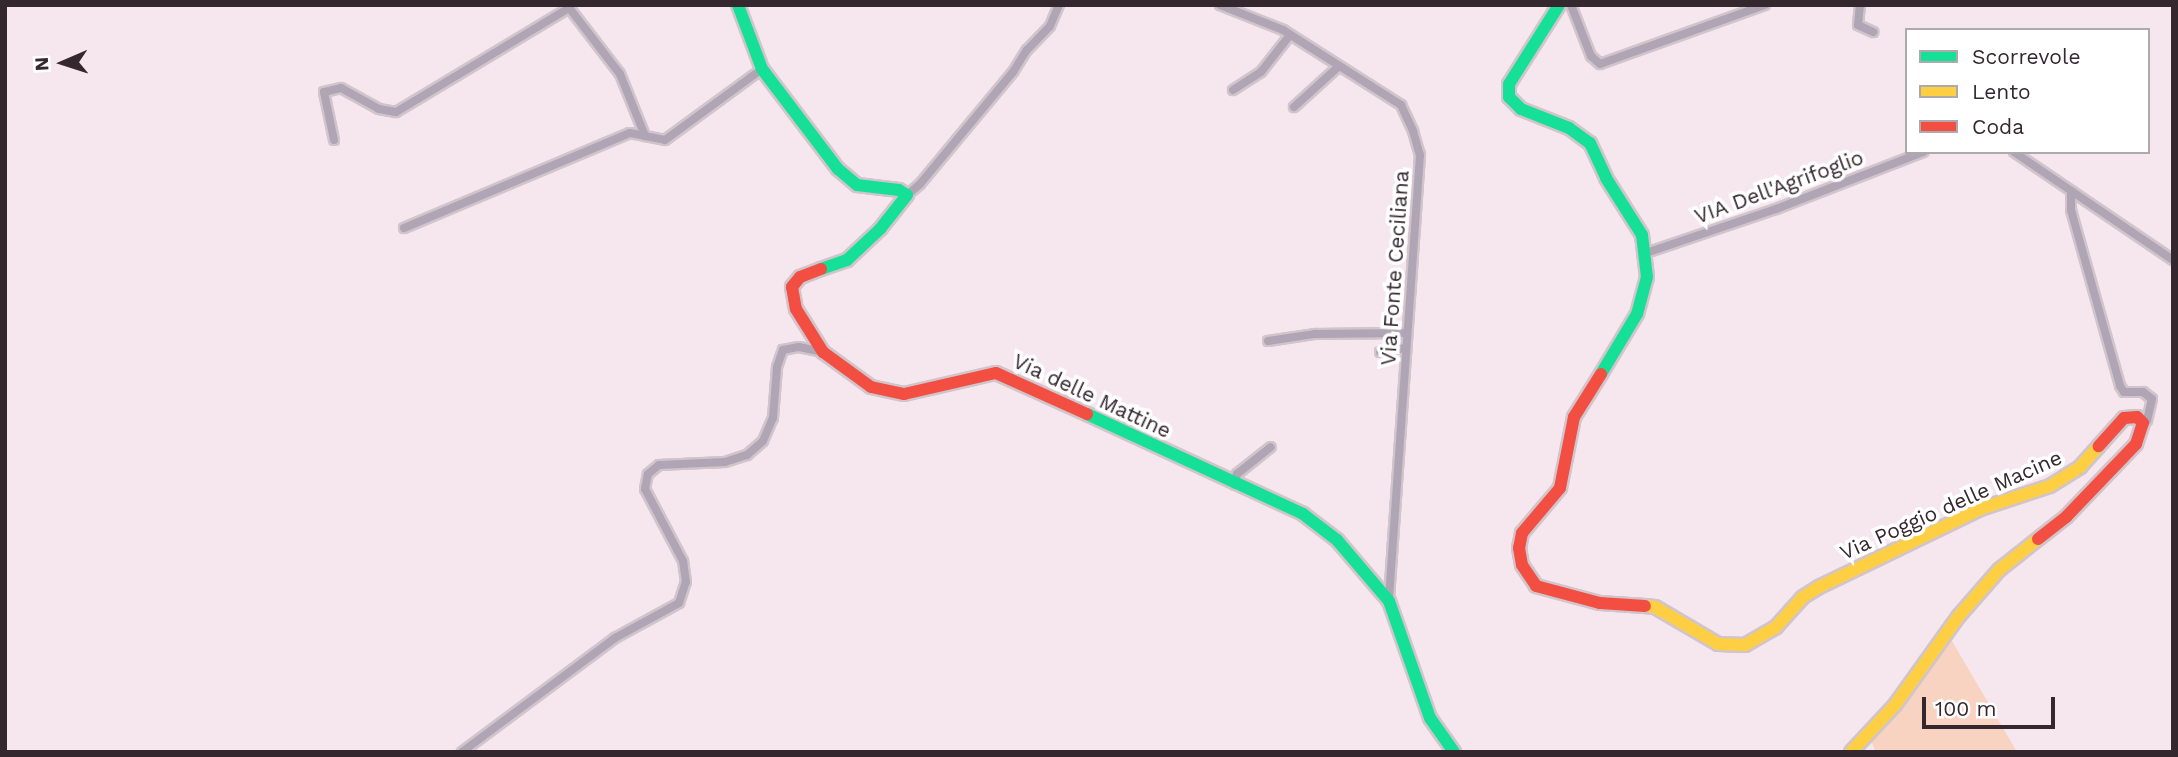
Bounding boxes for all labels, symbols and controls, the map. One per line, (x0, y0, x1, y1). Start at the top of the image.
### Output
north arrow (28, 28, 98, 98)
legend (1905, 28, 2150, 154)
text: Scorrevole (1972, 44, 2081, 69)
text: N (30, 56, 53, 72)
text: Lento (1972, 79, 2031, 104)
text: Coda (1972, 114, 2024, 139)
street label: VIA Dell'Agrifoglio (1691, 145, 1867, 229)
street label: Via Fonte Ceciliana (1376, 169, 1414, 367)
street label: Via delle Mattine (1009, 348, 1175, 444)
street label: Via Poggio delle Macine (1836, 445, 2066, 565)
scale bar (1926, 684, 2059, 728)
text: 100 m (1935, 696, 1997, 721)

